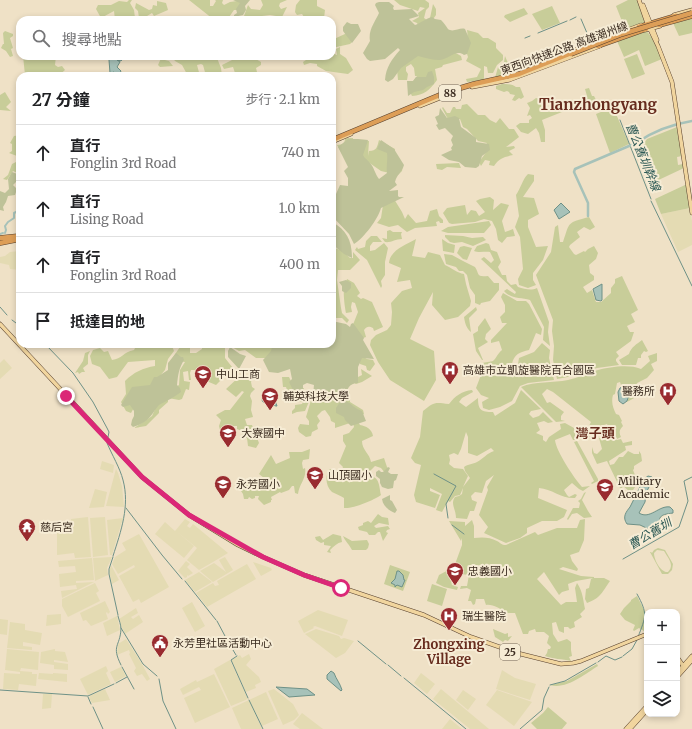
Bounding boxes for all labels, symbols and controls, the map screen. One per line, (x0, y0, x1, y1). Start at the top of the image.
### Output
search box (16, 16, 336, 60)
street label: 東西向快速公路 高雄潮州線 (498, 18, 630, 78)
icon: search (30, 27, 52, 49)
text: 搜尋地點 (62, 30, 122, 49)
road number: 88 (439, 85, 461, 101)
text: 27 分鐘 (32, 89, 90, 111)
text: 步行 · 2.1 km (245, 91, 320, 108)
district label: Tianzhongyang (539, 95, 658, 114)
water label: 曹公舊圳幹線 (623, 121, 665, 195)
text: 直行 (70, 136, 100, 155)
icon: ahead (32, 142, 54, 164)
text: 740 m (281, 144, 320, 161)
text: Fonglin 3rd Road (70, 155, 176, 172)
text: 直行 (70, 192, 100, 211)
icon: ahead (32, 198, 54, 220)
text: 1.0 km (279, 200, 320, 217)
text: Lising Road (70, 211, 144, 228)
text: 直行 (70, 248, 100, 267)
icon: ahead (32, 254, 54, 276)
text: 400 m (279, 256, 320, 273)
text: Fonglin 3rd Road (70, 267, 176, 284)
icon: arrive (32, 310, 54, 332)
text: 抵達目的地 (70, 312, 145, 331)
hospital icon: 高雄市立凱旋醫院百合園區 (440, 360, 460, 385)
place label: 高雄市立凱旋醫院百合園區 (463, 363, 595, 377)
school or university icon: 中山工商 (193, 364, 213, 389)
place label: 中山工商 (216, 367, 260, 381)
hospital icon: 醫務所 (658, 381, 678, 406)
place label: 醫務所 (622, 384, 655, 398)
school or university icon: 輔英科技大學 (260, 386, 280, 411)
route end (57, 387, 75, 405)
place label: 輔英科技大學 (283, 389, 349, 403)
school or university icon: 大寮國中 (218, 423, 238, 448)
district label: 灣子頭 (575, 425, 615, 442)
place label: 大寮國中 (241, 426, 285, 440)
school or university icon: 山頂國小 (305, 465, 325, 490)
place label: 山頂國小 (328, 468, 372, 482)
school or university icon: 永芳國小 (213, 474, 233, 499)
place label: Military Academic (617, 474, 670, 501)
place label: 永芳國小 (236, 477, 280, 491)
school or university icon: Military Academic (595, 477, 615, 502)
water label: 曹公舊圳 (625, 514, 676, 552)
temple icon: 慈后宮 (17, 517, 37, 542)
place label: 慈后宮 (40, 520, 73, 534)
school or university icon: 忠義國小 (445, 561, 465, 586)
place label: 忠義國小 (468, 564, 512, 578)
route start (332, 579, 350, 597)
hospital icon: 瑞生醫院 (439, 606, 459, 631)
place label: 瑞生醫院 (462, 609, 506, 623)
map controls (644, 609, 680, 717)
button: + (644, 609, 680, 645)
public building icon: 永芳里社區活動中心 (150, 633, 170, 658)
place label: 永芳里社區活動中心 (173, 636, 272, 650)
district label: Zhongxing Village (413, 636, 485, 668)
road number: 25 (500, 644, 520, 660)
button: − (644, 645, 680, 681)
button: layers (644, 681, 680, 717)

